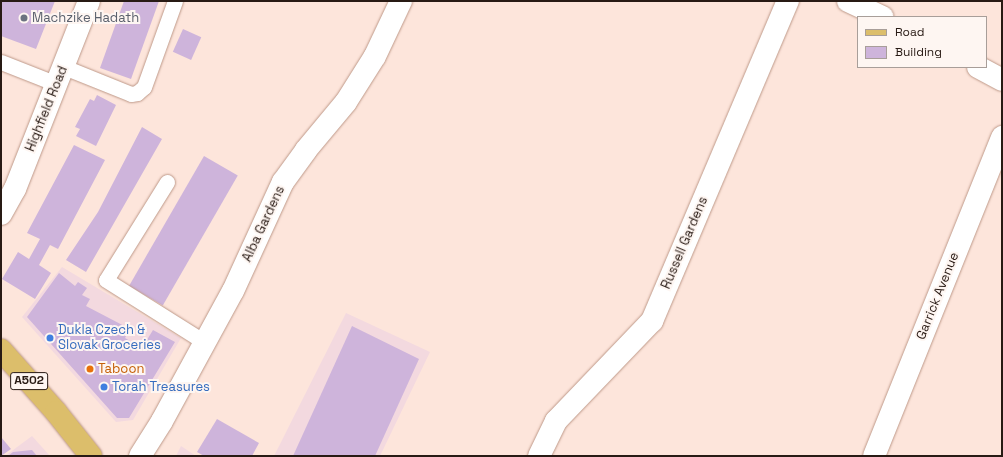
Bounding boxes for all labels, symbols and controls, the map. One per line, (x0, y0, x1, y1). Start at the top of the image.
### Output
place label: Machzike Hadath (32, 10, 139, 26)
marker: Machzike Hadath (19, 13, 29, 23)
legend (857, 16, 987, 68)
text: Road (895, 24, 924, 40)
text: Building (895, 44, 942, 60)
street label: Highfield Road (23, 64, 71, 154)
street label: Alba Gardens (240, 183, 288, 265)
street label: Russell Gardens (659, 194, 711, 292)
street label: Garrick Avenue (913, 250, 963, 342)
place label: Dukla Czech & Slovak Groceries (58, 323, 161, 354)
marker: Dukla Czech & Slovak Groceries (45, 333, 55, 343)
place label: Taboon (98, 361, 144, 377)
marker: Taboon (85, 364, 95, 374)
road number: A502 (10, 371, 48, 391)
place label: Torah Treasures (112, 379, 210, 395)
marker: Torah Treasures (99, 382, 109, 392)

